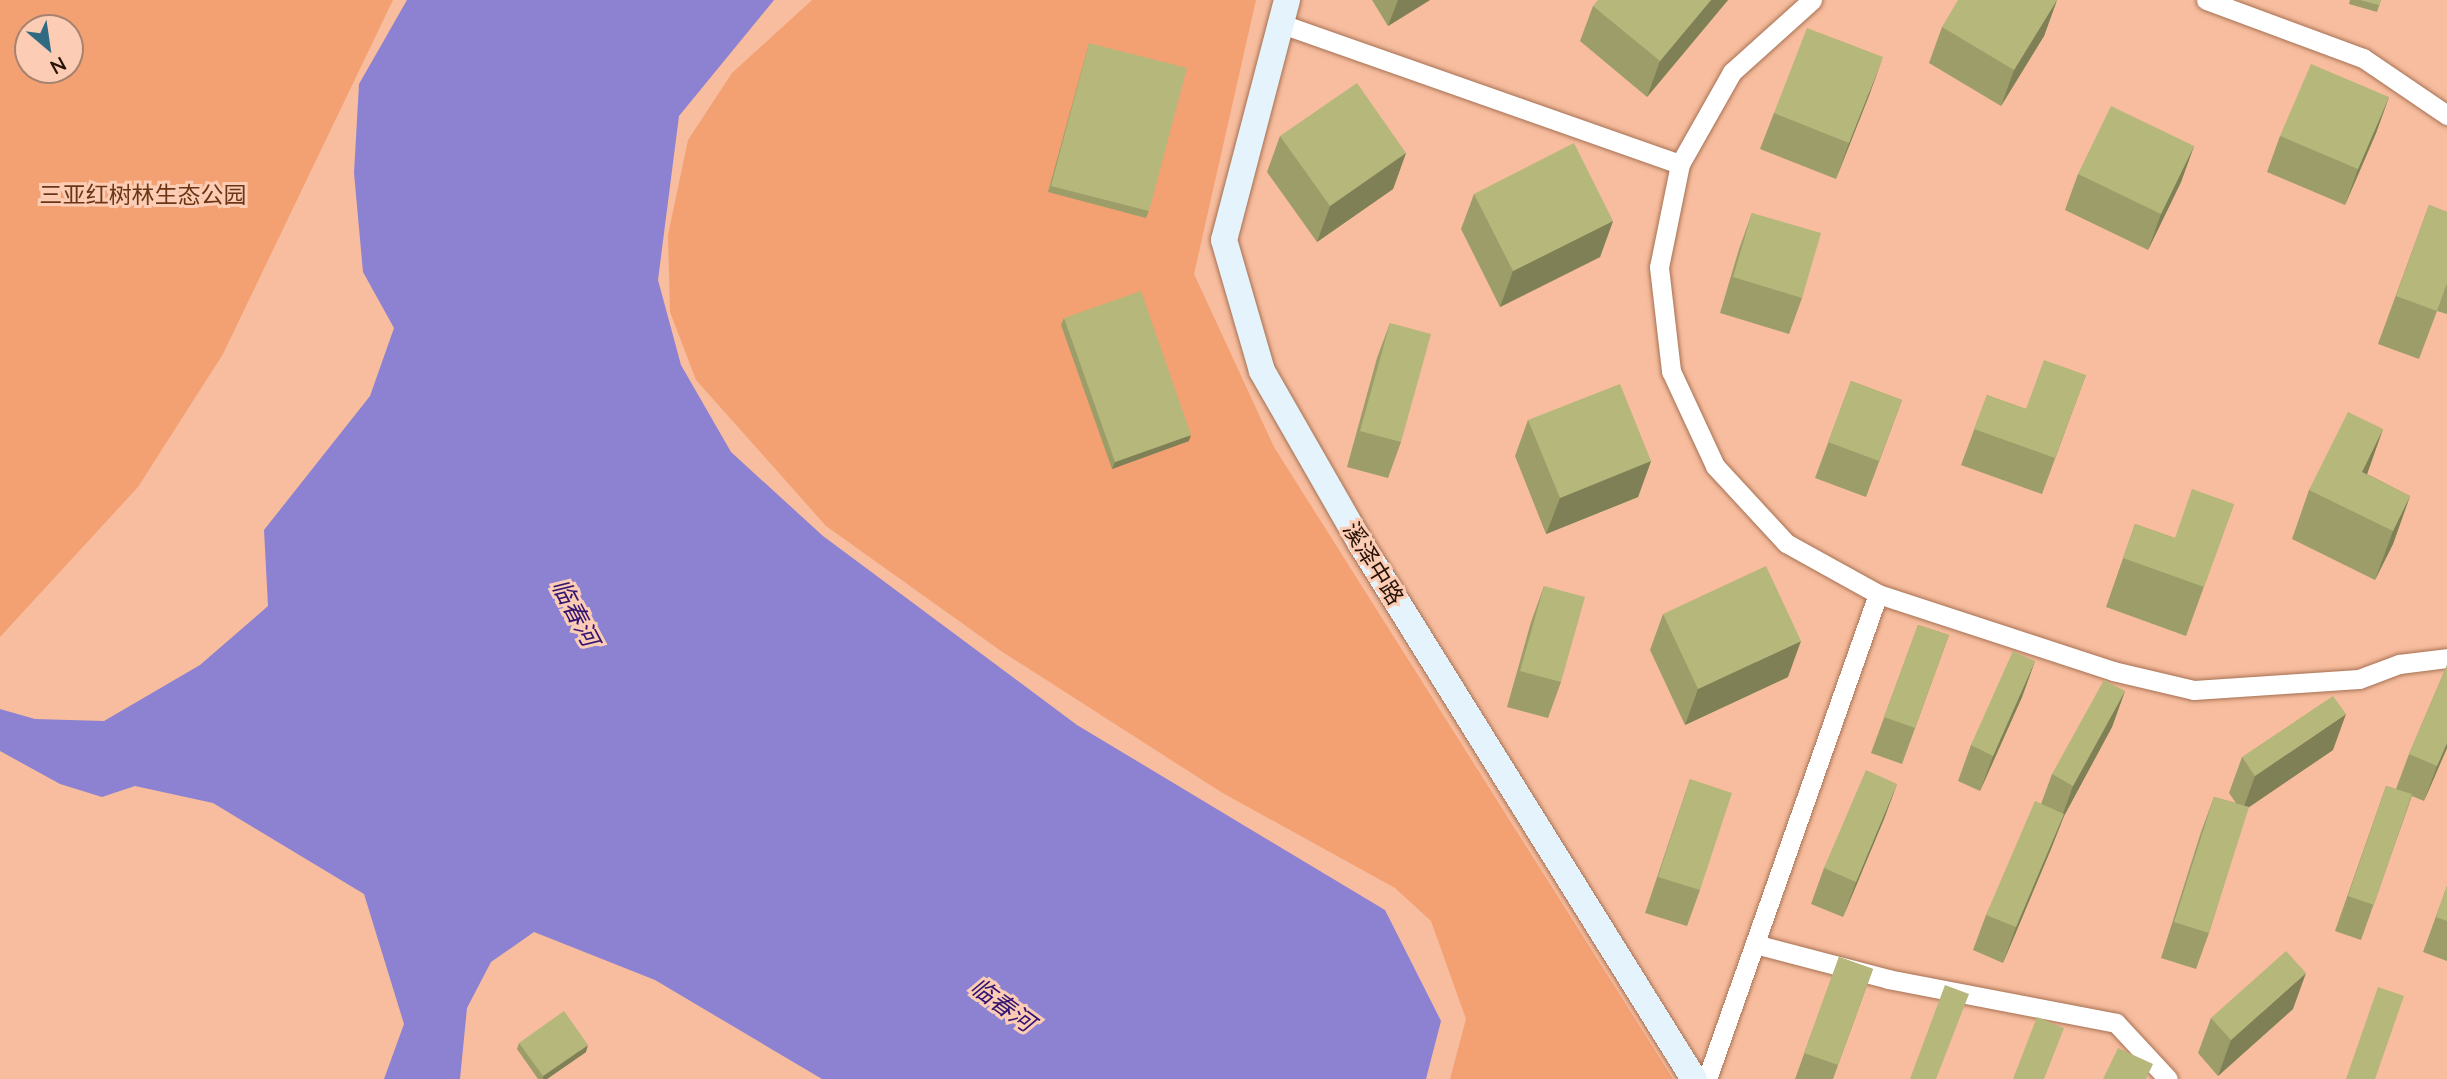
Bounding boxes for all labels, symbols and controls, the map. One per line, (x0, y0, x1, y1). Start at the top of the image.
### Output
north arrow (14, 14, 84, 84)
text: N (46, 52, 70, 80)
park label: 三亚红树林生态公园 (40, 180, 246, 208)
street label: 溪泽中路 (1338, 517, 1410, 609)
water label: 临春河 (546, 573, 606, 651)
water label: 临春河 (965, 971, 1041, 1037)

